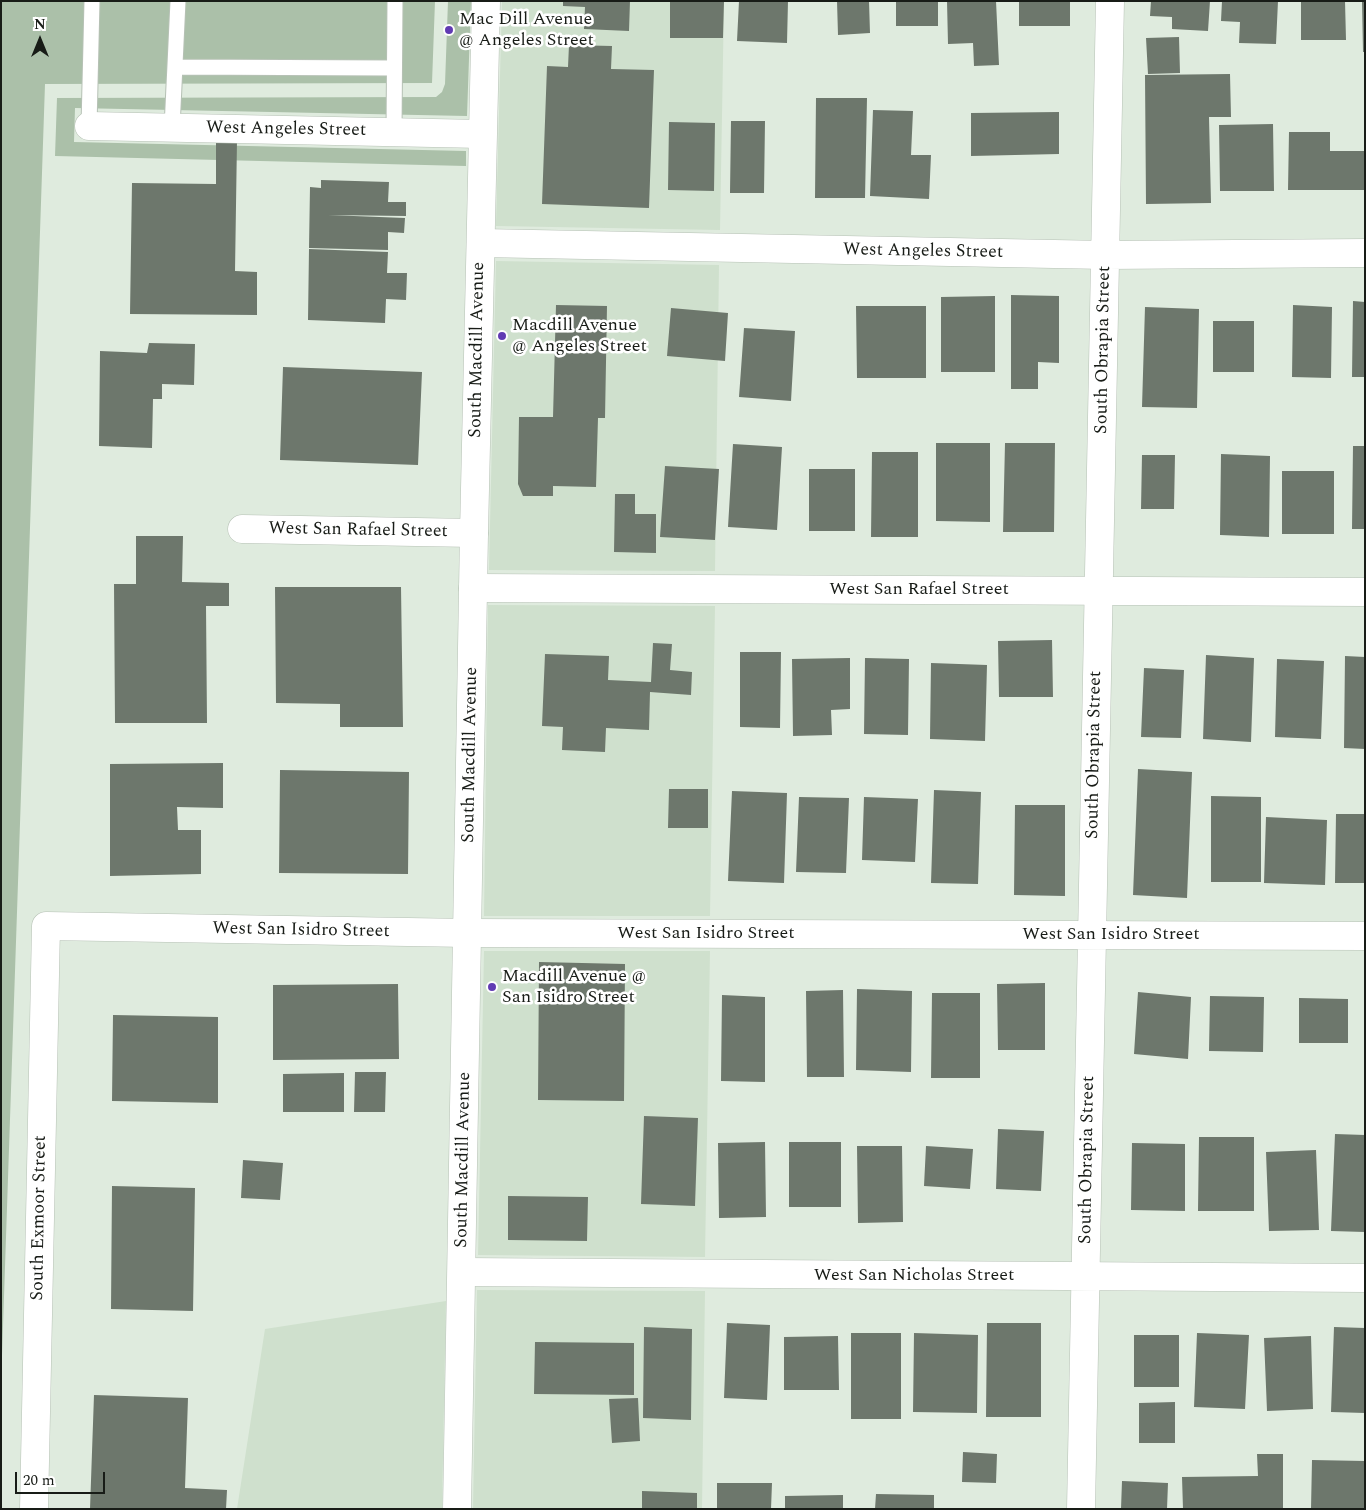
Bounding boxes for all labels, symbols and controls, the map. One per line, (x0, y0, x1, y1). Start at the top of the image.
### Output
place label: Mac Dill Avenue @ Angeles Street (459, 9, 594, 52)
text: N (34, 14, 46, 35)
north arrow (15, 15, 65, 65)
marker: Mac Dill Avenue @ Angeles Street (443, 24, 455, 36)
street label: West Angeles Street (206, 118, 366, 142)
street label: West Angeles Street (843, 240, 1003, 264)
street label: South Macdill Avenue (466, 262, 490, 438)
street label: South Obrapia Street (1092, 266, 1116, 434)
place label: Macdill Avenue @ Angeles Street (512, 315, 647, 358)
marker: Macdill Avenue @ Angeles Street (496, 330, 508, 342)
street label: West San Rafael Street (268, 519, 448, 543)
street label: West San Rafael Street (829, 579, 1009, 601)
street label: South Macdill Avenue (459, 667, 483, 843)
street label: South Obrapia Street (1083, 671, 1107, 839)
street label: West San Isidro Street (212, 919, 390, 943)
street label: West San Isidro Street (617, 923, 795, 945)
street label: West San Isidro Street (1022, 924, 1200, 946)
place label: Macdill Avenue @ San Isidro Street (502, 966, 646, 1009)
marker: Macdill Avenue @ San Isidro Street (486, 981, 498, 993)
street label: South Macdill Avenue (452, 1072, 476, 1248)
street label: South Obrapia Street (1076, 1076, 1100, 1244)
street label: South Exmoor Street (28, 1135, 52, 1301)
street label: West San Nicholas Street (814, 1265, 1014, 1287)
scale bar (18, 1462, 108, 1494)
text: 20 m (23, 1469, 55, 1492)

